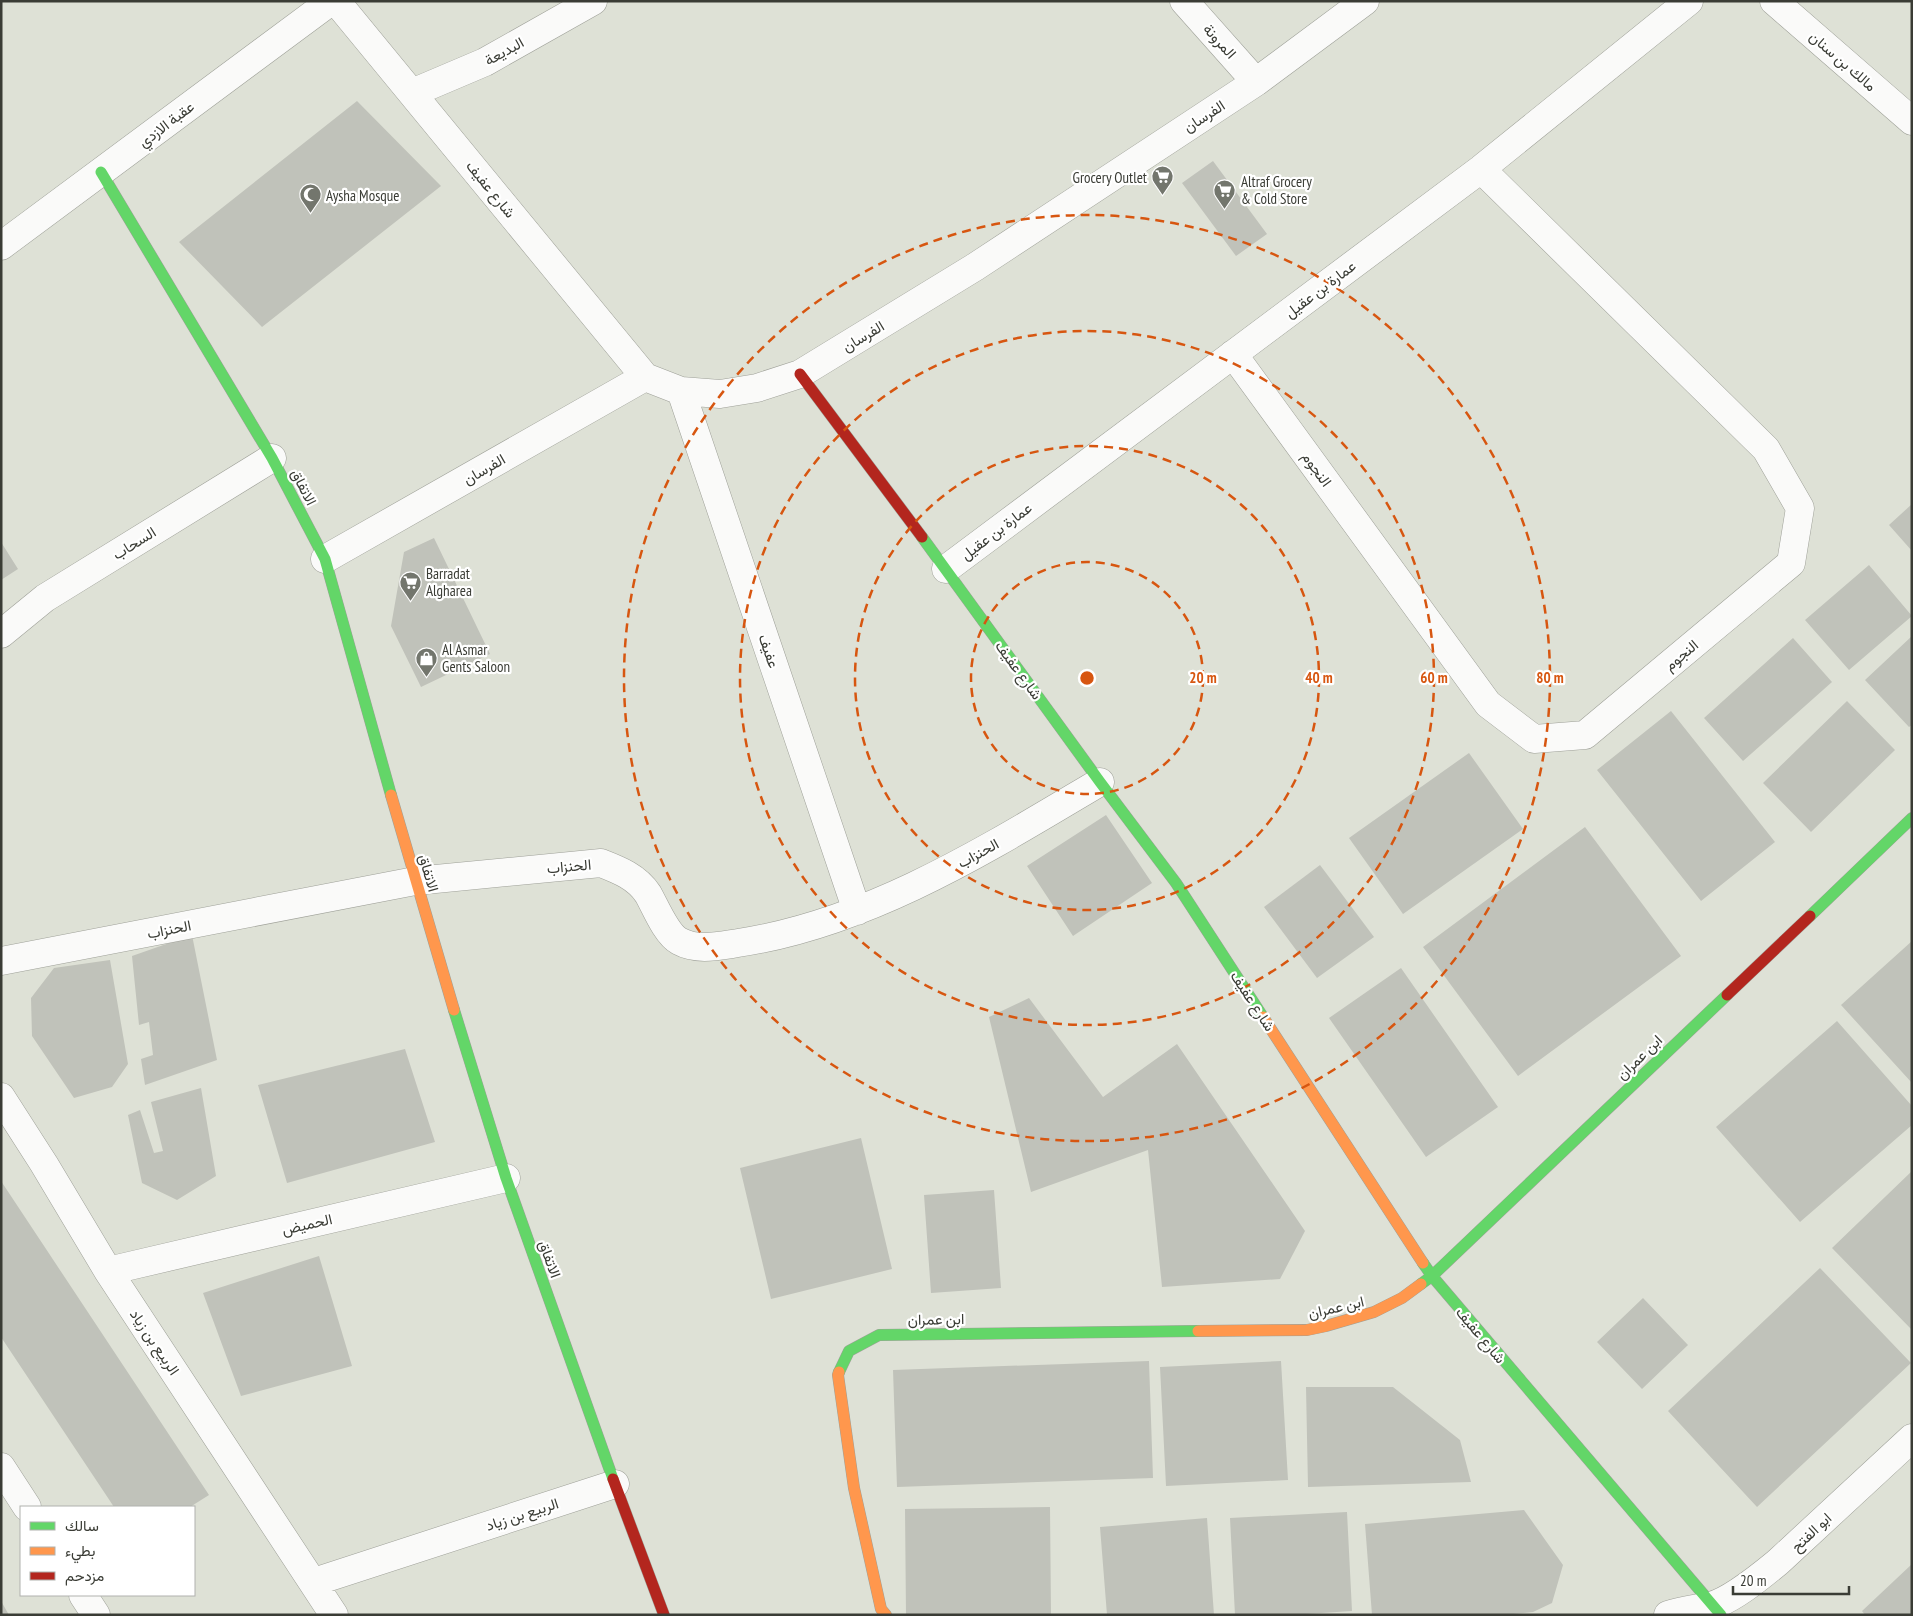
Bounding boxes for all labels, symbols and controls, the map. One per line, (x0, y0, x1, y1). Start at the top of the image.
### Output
street label: المرونة (1199, 20, 1241, 62)
street label: مالك بن سنان (1805, 27, 1880, 96)
street label: البديعة (481, 33, 527, 69)
street label: الفرسان (1180, 96, 1228, 136)
street label: عقبة الازدي (134, 97, 200, 154)
street label: شارع عفيف (461, 157, 520, 223)
supermarket icon: Grocery Outlet (1151, 165, 1175, 196)
place label: Grocery Outlet (1073, 168, 1147, 187)
place label: Altraf Grocery & Cold Store (1241, 172, 1312, 208)
supermarket icon: Altraf Grocery & Cold Store (1213, 178, 1237, 209)
mosque icon: Aysha Mosque (298, 183, 322, 214)
place label: Aysha Mosque (326, 186, 399, 205)
street label: عمارة بن عقيل (1281, 256, 1360, 323)
street label: الفرسان (838, 316, 888, 356)
street label: النجوم (1297, 448, 1336, 491)
street label: الفرسان (459, 449, 509, 489)
street label: الاتفاق (287, 466, 321, 508)
street label: عمارة بن عقيل (957, 498, 1036, 565)
street label: السحاب (109, 522, 159, 564)
place label: Barradat Algharea (426, 564, 472, 600)
supermarket icon: Barradat Algharea (398, 570, 422, 601)
street label: عفيف (754, 632, 784, 671)
street label: النجوم (1660, 635, 1703, 675)
street label: شارع عفيف (990, 637, 1047, 704)
place label: Al Asmar Gents Saloon (442, 640, 510, 676)
shop icon: Al Asmar Gents Saloon (414, 646, 438, 677)
text: 20 m (1189, 668, 1217, 687)
text: 40 m (1305, 668, 1333, 687)
text: 60 m (1420, 668, 1448, 687)
text: 80 m (1536, 668, 1564, 687)
centre of rings (1078, 669, 1096, 687)
street label: الحنزاب (954, 834, 1002, 872)
street label: الاتفاق (415, 852, 443, 894)
street label: الحنزاب (546, 855, 592, 877)
street label: الحنزاب (145, 915, 193, 943)
street label: شارع عفيف (1225, 967, 1280, 1036)
street label: ابن عمران (1612, 1030, 1667, 1084)
street label: الحميض (280, 1209, 334, 1240)
street label: الاتفاق (535, 1238, 565, 1280)
street label: ابن عمران (1306, 1291, 1366, 1324)
street label: شارع عفيف (1450, 1303, 1510, 1369)
street label: الربيع بن زياد (124, 1305, 184, 1380)
street label: ابن عمران (907, 1309, 965, 1330)
street label: الربيع بن زياد (483, 1493, 561, 1537)
legend (20, 1506, 195, 1596)
street label: ابو الفتح (1787, 1508, 1837, 1557)
text: سالك (65, 1516, 99, 1535)
text: بطيء (65, 1541, 95, 1564)
scale bar (1733, 1564, 1849, 1596)
text: مزدحم (65, 1566, 104, 1586)
text: 20 m (1740, 1571, 1766, 1590)

